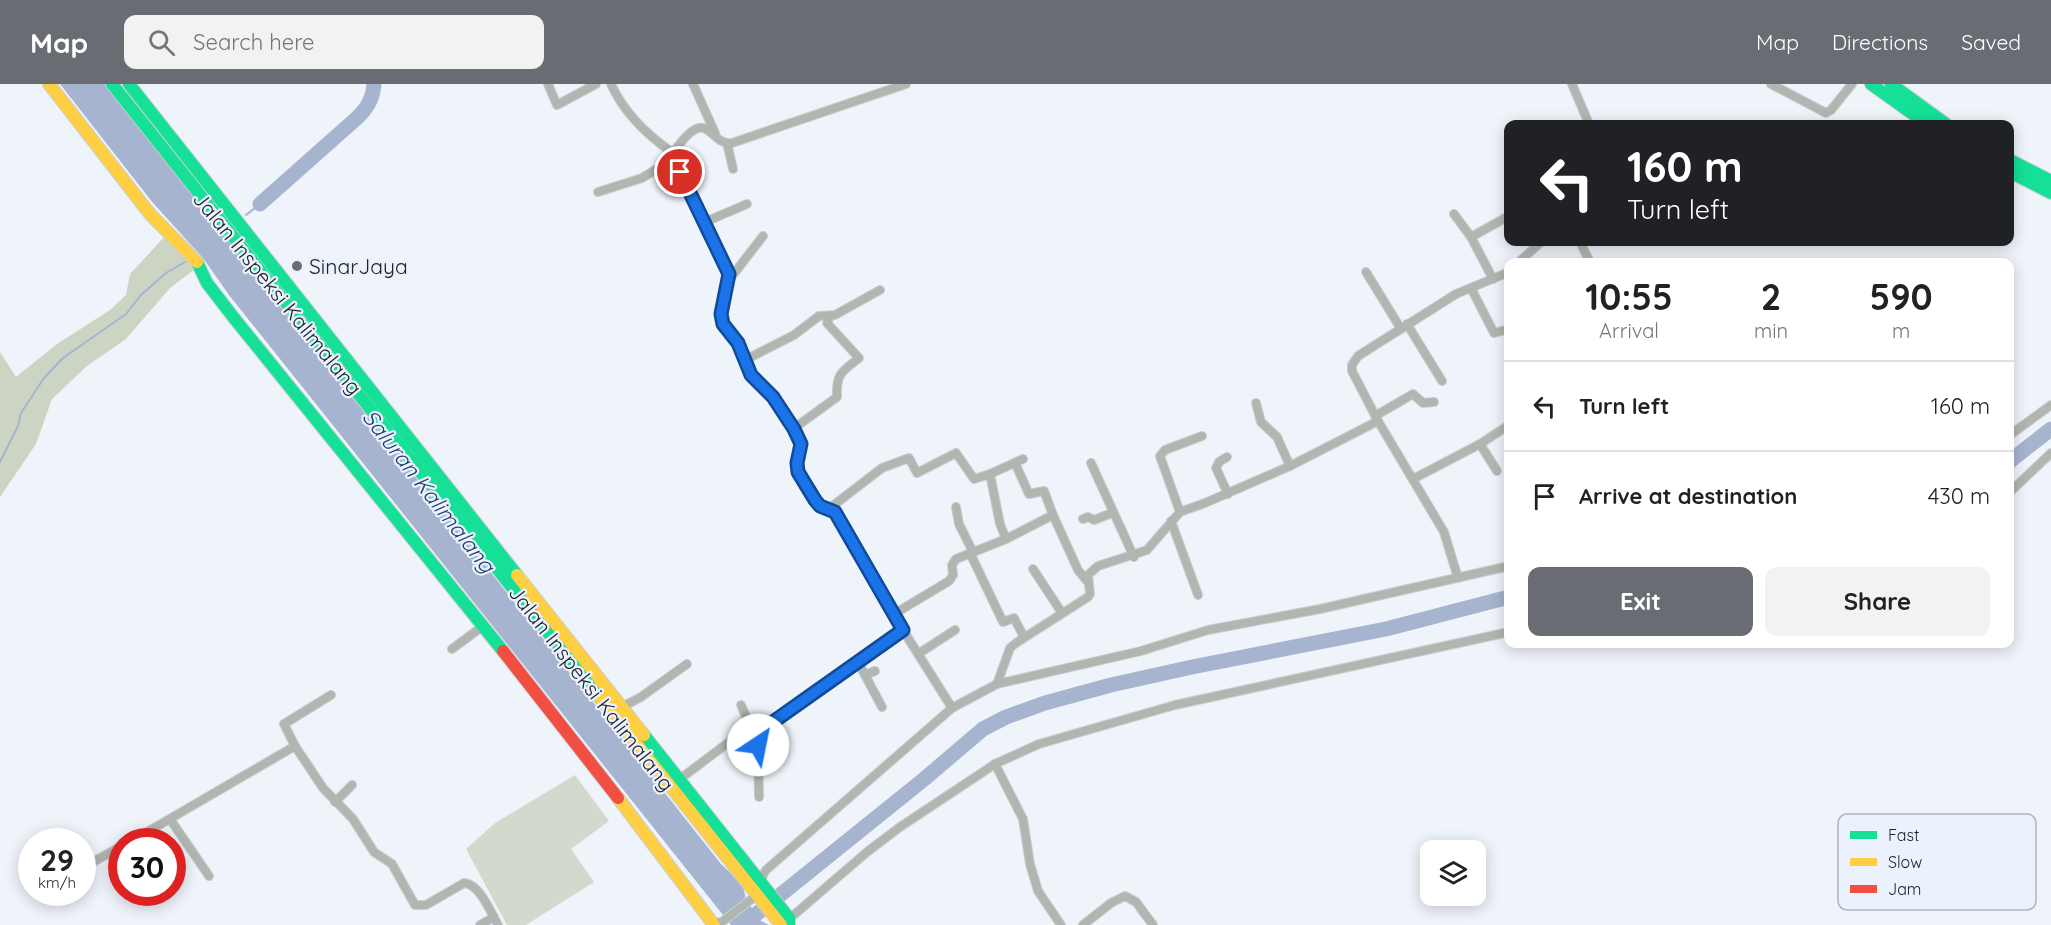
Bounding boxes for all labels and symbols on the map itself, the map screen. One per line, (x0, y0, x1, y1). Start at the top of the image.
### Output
pin (654, 146, 705, 197)
street label: Jalan Inspeksi Kalimalang (188, 186, 368, 400)
place label: SinarJaya (309, 253, 408, 279)
marker: SinarJaya (290, 259, 304, 273)
water label: Saluran Kalimalang (357, 404, 502, 579)
street label: Jalan Inspeksi Kalimalang (504, 580, 680, 796)
position arrow (726, 713, 790, 777)
legend (1838, 814, 2036, 910)
text: Fast (1888, 825, 1919, 845)
speed limit sign: 30 (108, 828, 186, 906)
text: Slow (1888, 852, 1922, 872)
text: Jam (1888, 879, 1921, 899)

